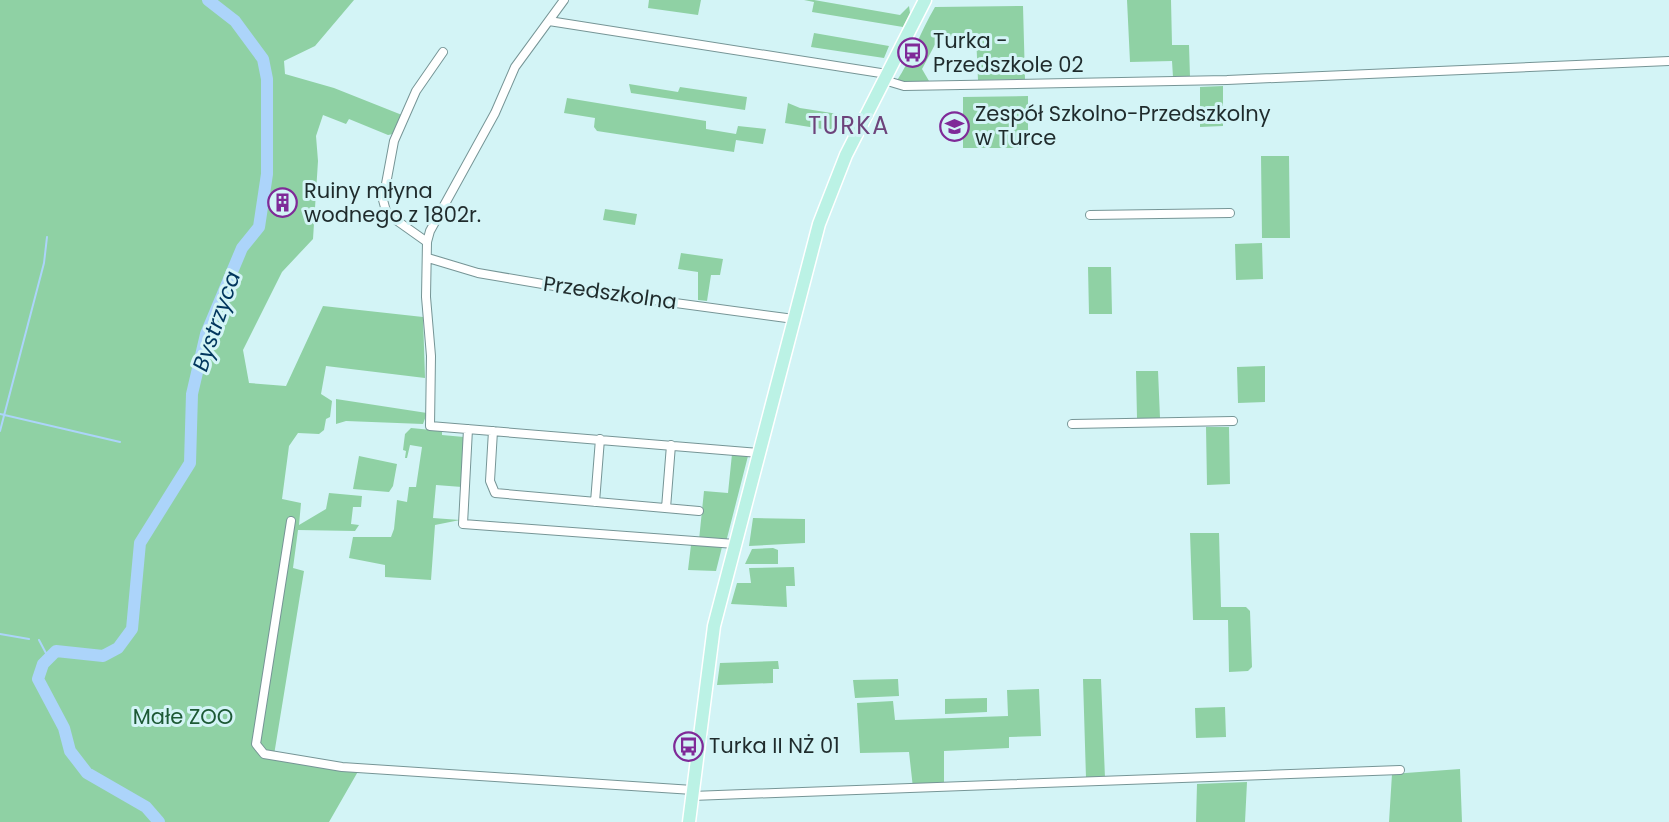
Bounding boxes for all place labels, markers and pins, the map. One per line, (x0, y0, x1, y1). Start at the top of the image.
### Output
place label: Turka - Przedszkole 02 (933, 26, 1084, 79)
bus stop icon: Turka - Przedszkole 02 (896, 37, 928, 69)
place label: Zespół Szkolno-Przedszkolny w Turce (975, 99, 1271, 152)
school or university icon: Zespół Szkolno-Przedszkolny w Turce (938, 110, 970, 142)
place label: Ruiny młyna wodnego z 1802r. (304, 176, 481, 229)
building icon: Ruiny młyna wodnego z 1802r. (267, 187, 299, 219)
bus stop icon: Turka II NŻ 01 (672, 730, 704, 762)
place label: Turka II NŻ 01 (709, 731, 840, 760)

